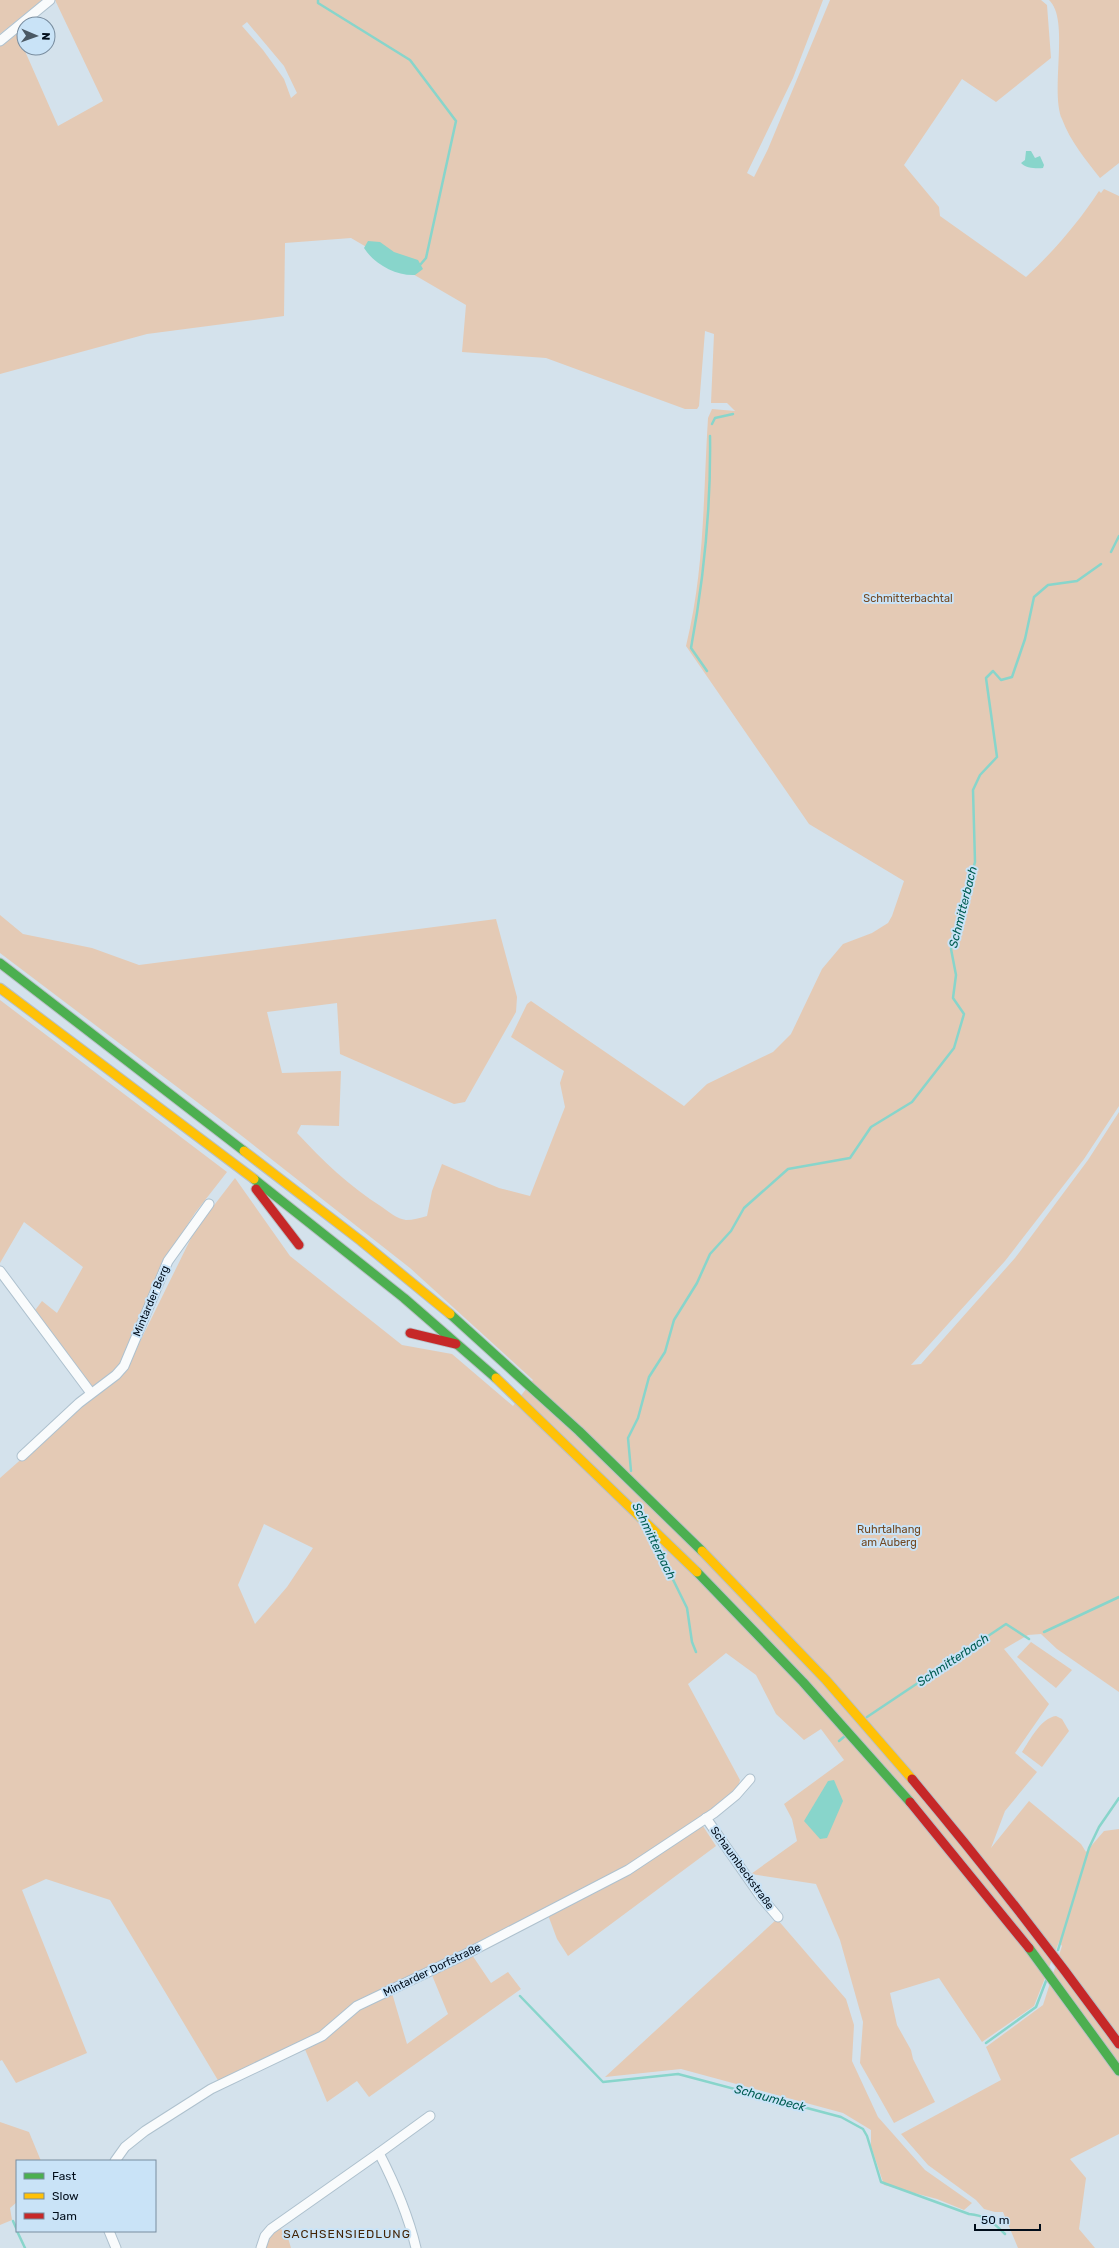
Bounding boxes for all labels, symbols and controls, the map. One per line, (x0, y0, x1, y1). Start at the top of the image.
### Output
north arrow (16, 16, 56, 56)
text: N (39, 32, 52, 41)
park label: Schmitterbachtal (863, 592, 953, 605)
water label: Schmitterbach (946, 865, 980, 949)
street label: Mintarder Berg (130, 1264, 172, 1338)
water label: Schmitterbach (629, 1500, 679, 1582)
park label: Ruhrtalhang am Auberg (857, 1523, 921, 1549)
water label: Schmitterbach (914, 1631, 992, 1689)
street label: Schaumbeckstraße (708, 1824, 776, 1912)
street label: Mintarder Dorfstraße (381, 1941, 483, 1999)
water label: Schaumbeck (733, 2082, 808, 2114)
legend (16, 2160, 156, 2232)
text: Fast (52, 2169, 76, 2183)
text: Slow (52, 2189, 79, 2203)
scale bar (975, 2206, 1040, 2232)
text: Jam (52, 2209, 77, 2223)
text: 50 m (981, 2213, 1009, 2227)
district label: SACHSENSIEDLUNG (283, 2227, 411, 2241)

